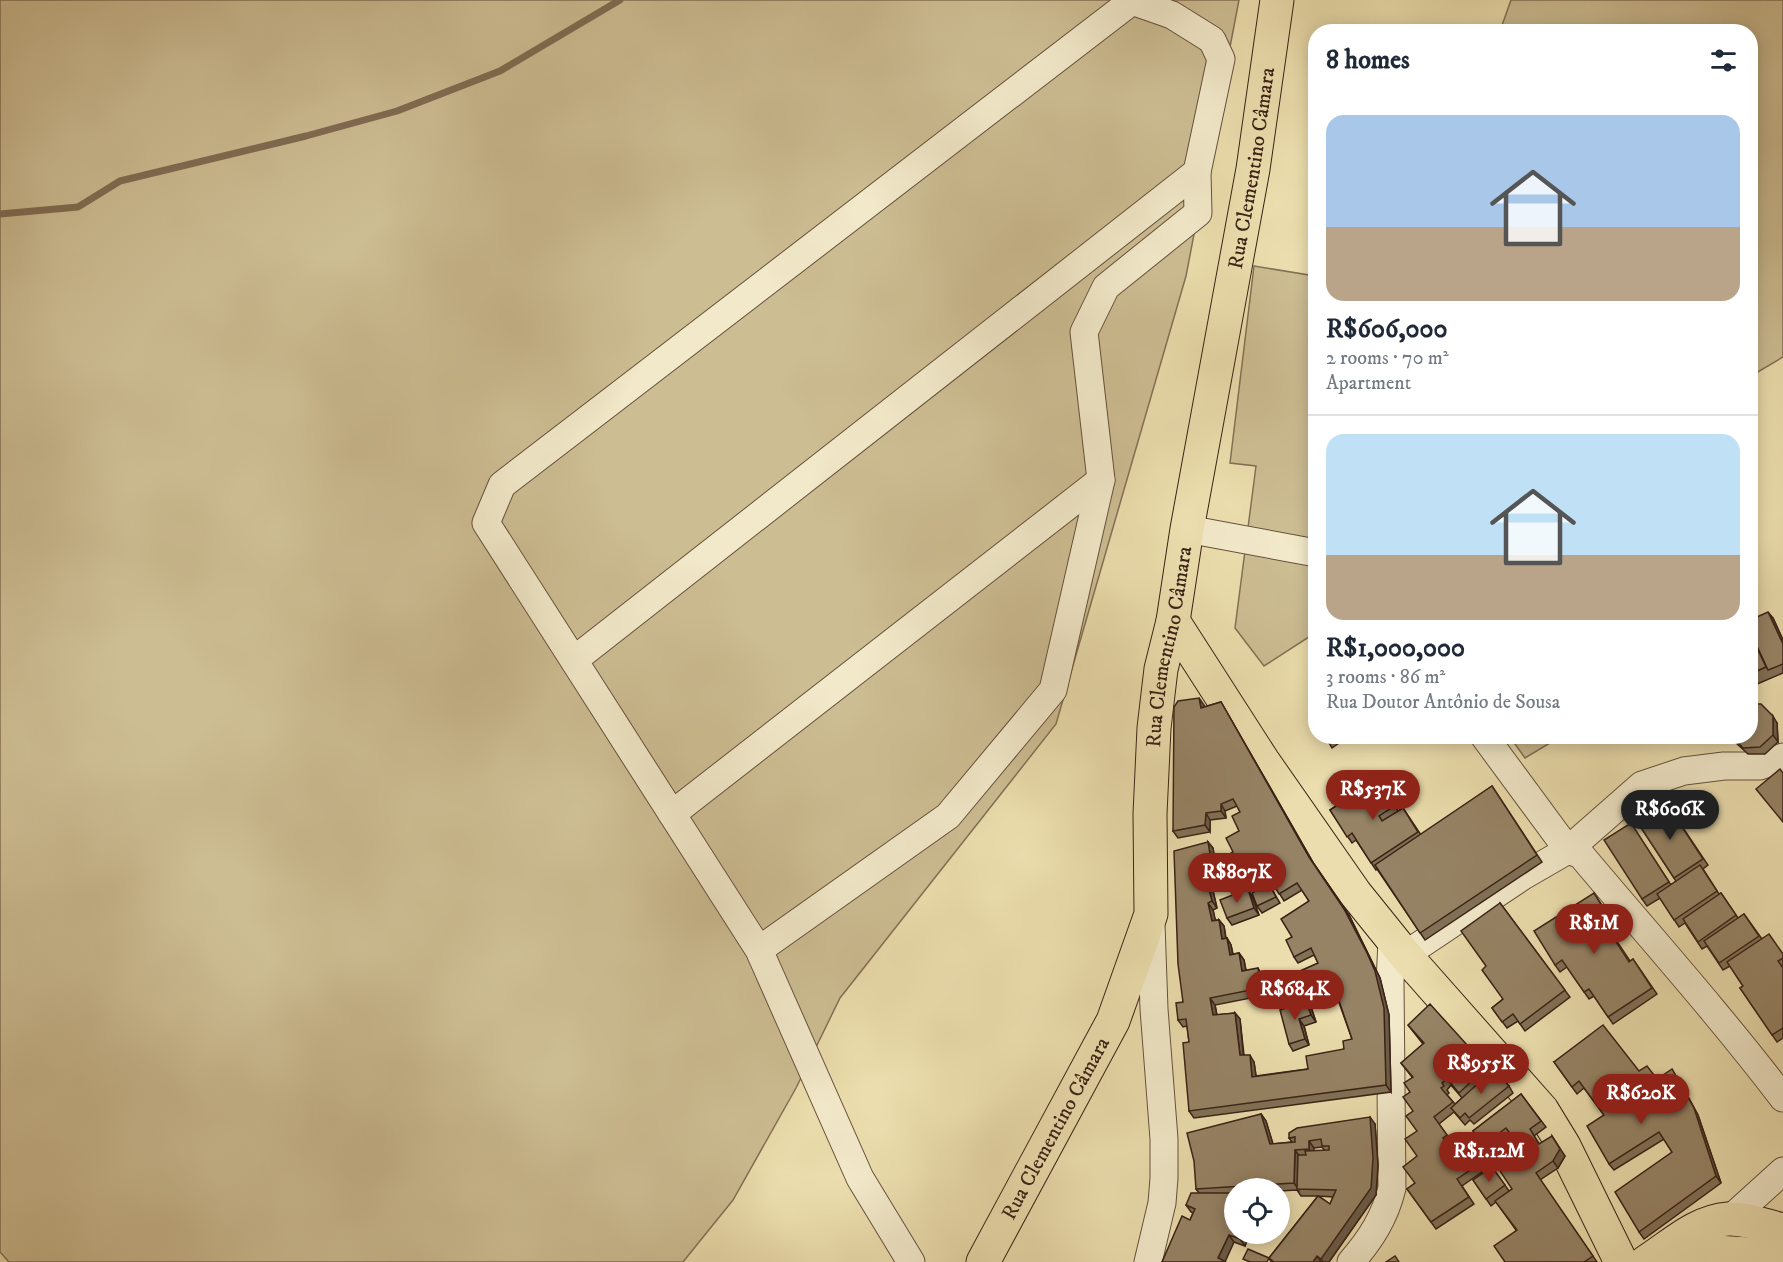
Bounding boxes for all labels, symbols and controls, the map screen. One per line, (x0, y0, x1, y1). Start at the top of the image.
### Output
text: 8 homes (1326, 44, 1410, 77)
icon: filters (1707, 44, 1740, 77)
street label: Rua Clementino Câmara (1223, 66, 1281, 271)
icon: home (1479, 154, 1587, 262)
text: R$606,000 (1326, 313, 1448, 346)
text: 2 rooms · 70 m² (1326, 346, 1449, 371)
text: Apartment (1326, 371, 1411, 396)
icon: home (1479, 473, 1587, 581)
street label: Rua Clementino Câmara (1141, 544, 1198, 748)
text: R$1,000,000 (1326, 632, 1465, 665)
text: 3 rooms · 86 m² (1326, 665, 1445, 690)
text: Rua Doutor Antônio de Sousa (1326, 690, 1560, 715)
pin: R$537K (1324, 770, 1422, 821)
text: R$537K (1340, 777, 1406, 802)
pin: R$606K (1621, 790, 1719, 841)
text: R$606K (1635, 797, 1705, 822)
pin: R$807K (1188, 853, 1286, 904)
text: R$807K (1202, 860, 1272, 885)
pin: R$1M (1558, 904, 1630, 955)
text: R$1M (1569, 911, 1619, 936)
pin: R$684K (1246, 970, 1344, 1021)
text: R$684K (1260, 977, 1330, 1002)
street label: Rua Clementino Câmara (996, 1033, 1116, 1225)
pin: R$955K (1432, 1044, 1530, 1095)
text: R$955K (1447, 1051, 1515, 1076)
pin: R$620K (1592, 1074, 1690, 1125)
text: R$620K (1606, 1081, 1676, 1106)
pin: R$1.12M (1434, 1132, 1544, 1183)
text: R$1.12M (1453, 1139, 1525, 1164)
map controls (1224, 1178, 1290, 1244)
button: locate (1224, 1178, 1290, 1244)

